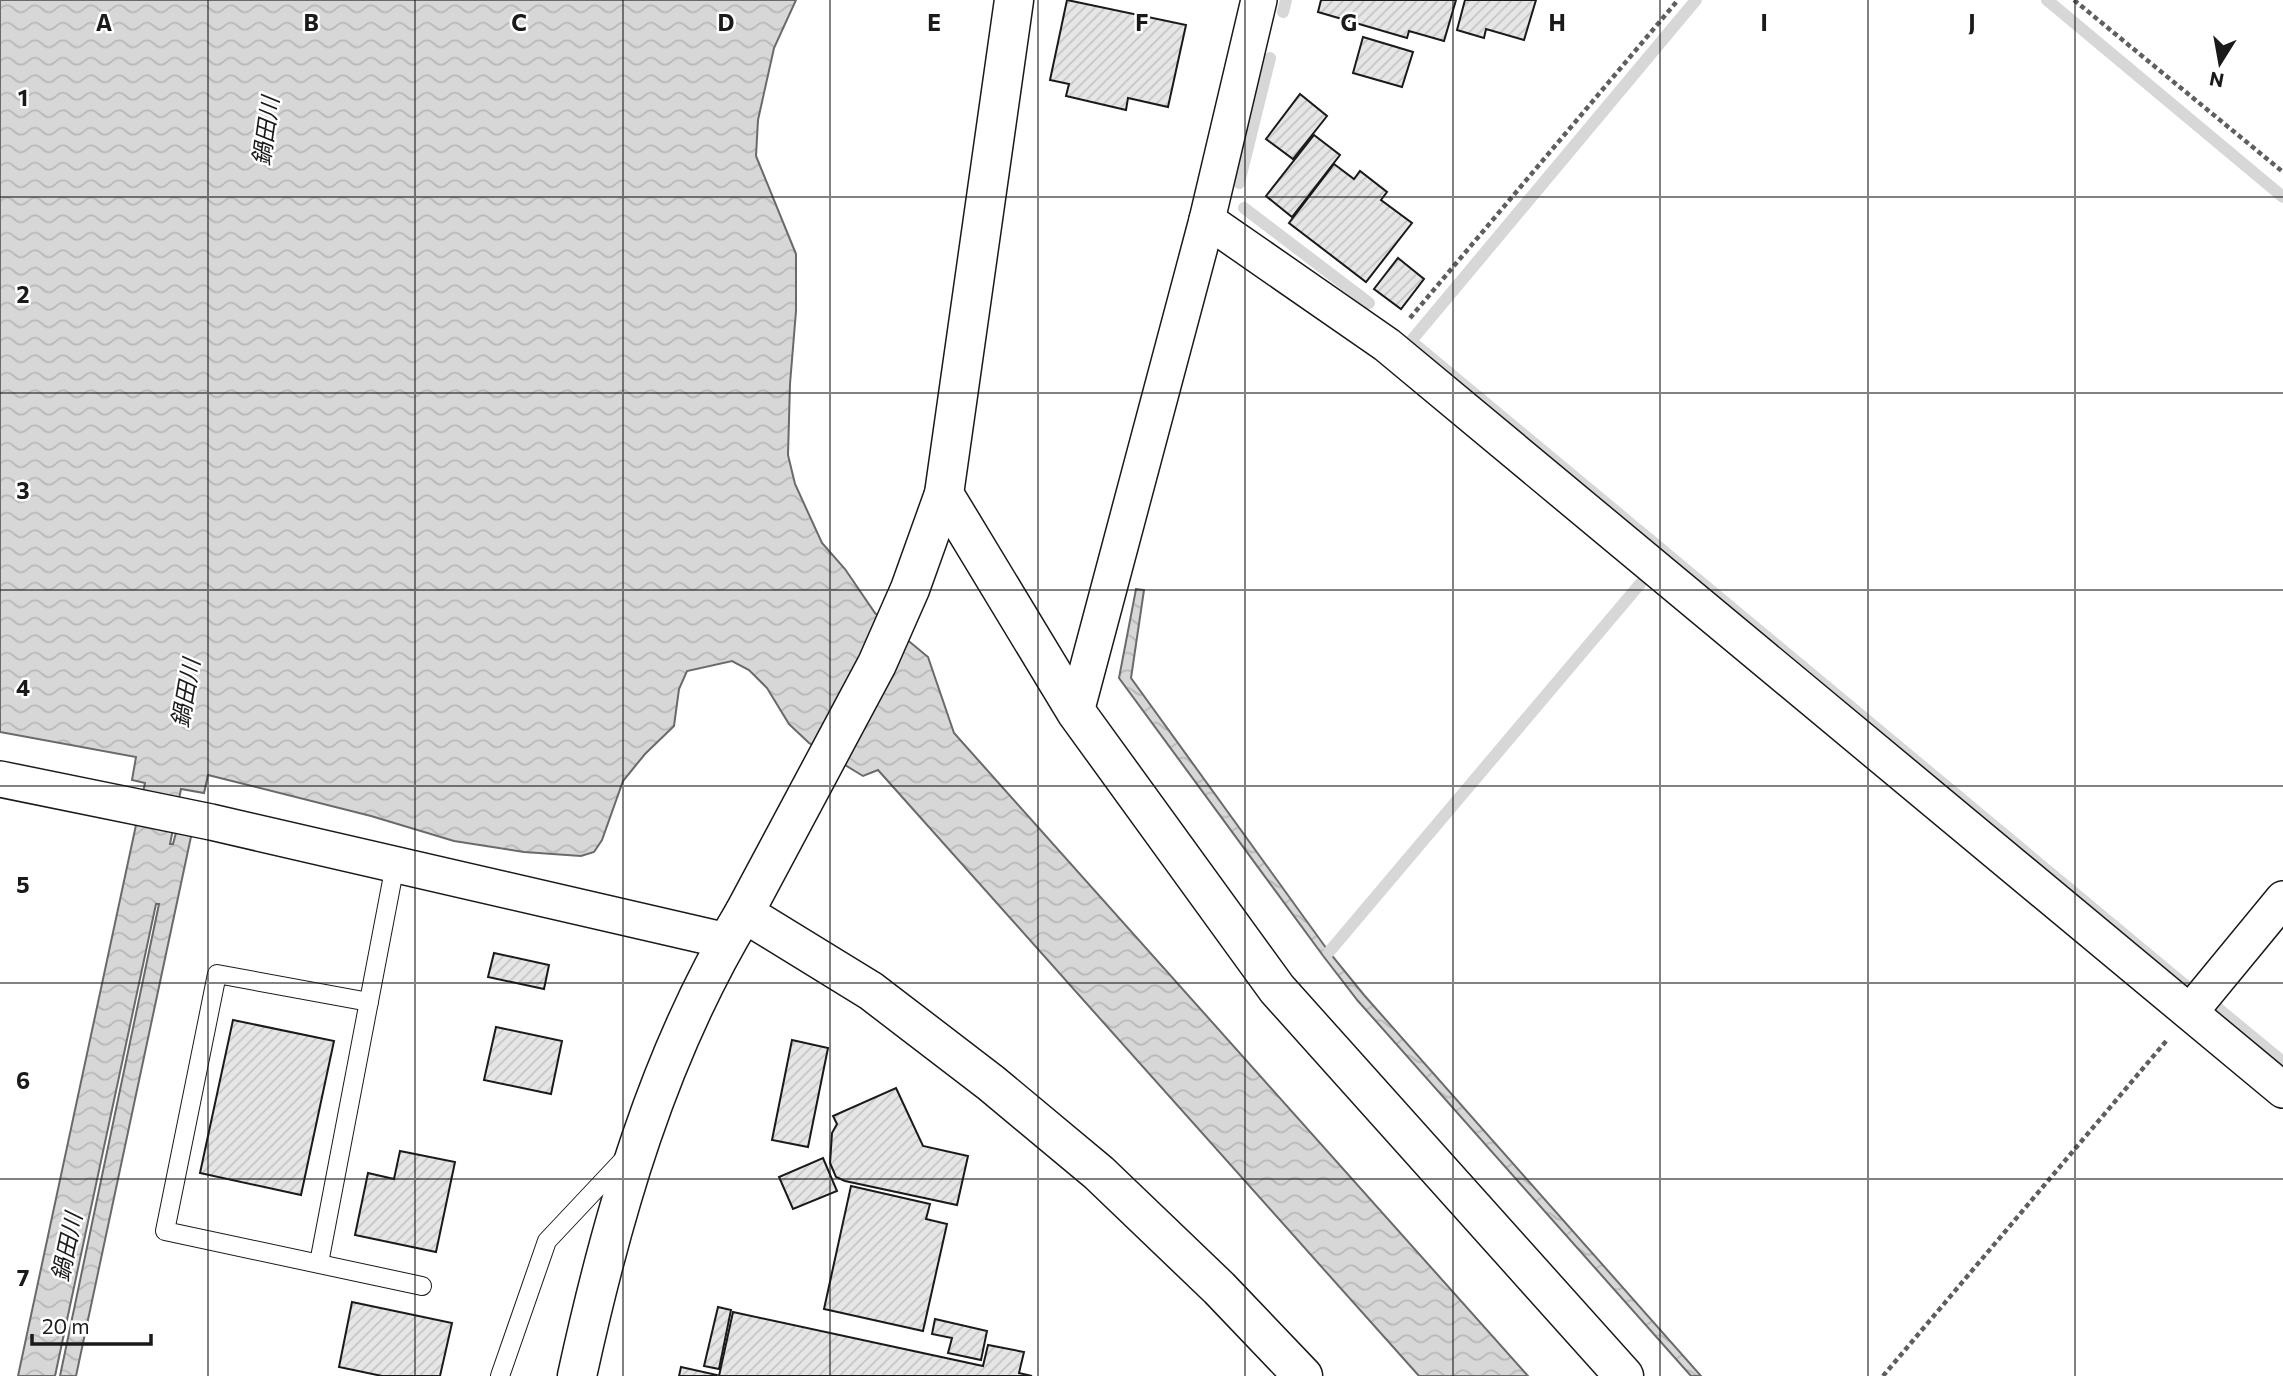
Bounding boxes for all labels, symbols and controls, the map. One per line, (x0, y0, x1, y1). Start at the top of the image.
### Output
text: A (96, 8, 113, 36)
text: B (303, 8, 319, 36)
text: C (511, 8, 527, 36)
text: D (718, 8, 735, 36)
text: E (927, 8, 941, 36)
text: F (1135, 8, 1149, 36)
text: G (1341, 8, 1357, 36)
text: H (1548, 8, 1566, 36)
text: I (1760, 8, 1768, 36)
text: J (1968, 8, 1976, 36)
north arrow (2185, 28, 2255, 98)
text: N (2207, 68, 2226, 93)
text: 1 (18, 83, 28, 111)
water label: 鍋田川 (246, 92, 284, 167)
text: 2 (16, 280, 30, 308)
text: 3 (16, 476, 30, 504)
water label: 鍋田川 (165, 654, 205, 729)
text: 4 (16, 673, 30, 701)
text: 5 (16, 870, 30, 898)
text: 6 (16, 1066, 30, 1094)
water label: 鍋田川 (45, 1207, 87, 1284)
text: 7 (17, 1263, 29, 1291)
scale bar (32, 1302, 150, 1346)
text: 20 m (42, 1313, 90, 1338)

